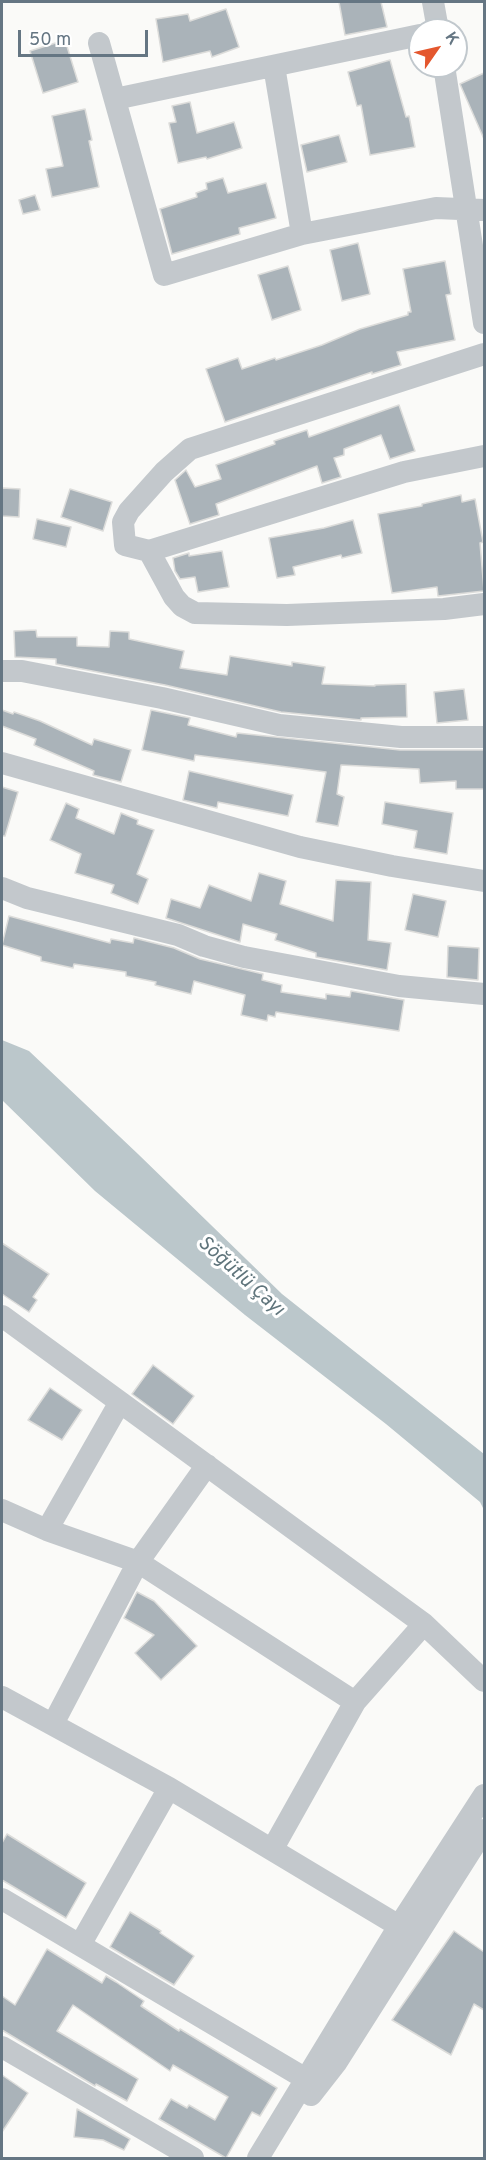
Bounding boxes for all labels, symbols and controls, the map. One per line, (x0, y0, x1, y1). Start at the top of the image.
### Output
scale bar (21, 18, 152, 56)
north arrow (408, 18, 468, 78)
text: 50 m (29, 29, 71, 52)
text: K (440, 29, 463, 49)
water label: Söğütlü Çayı (192, 1232, 288, 1322)

